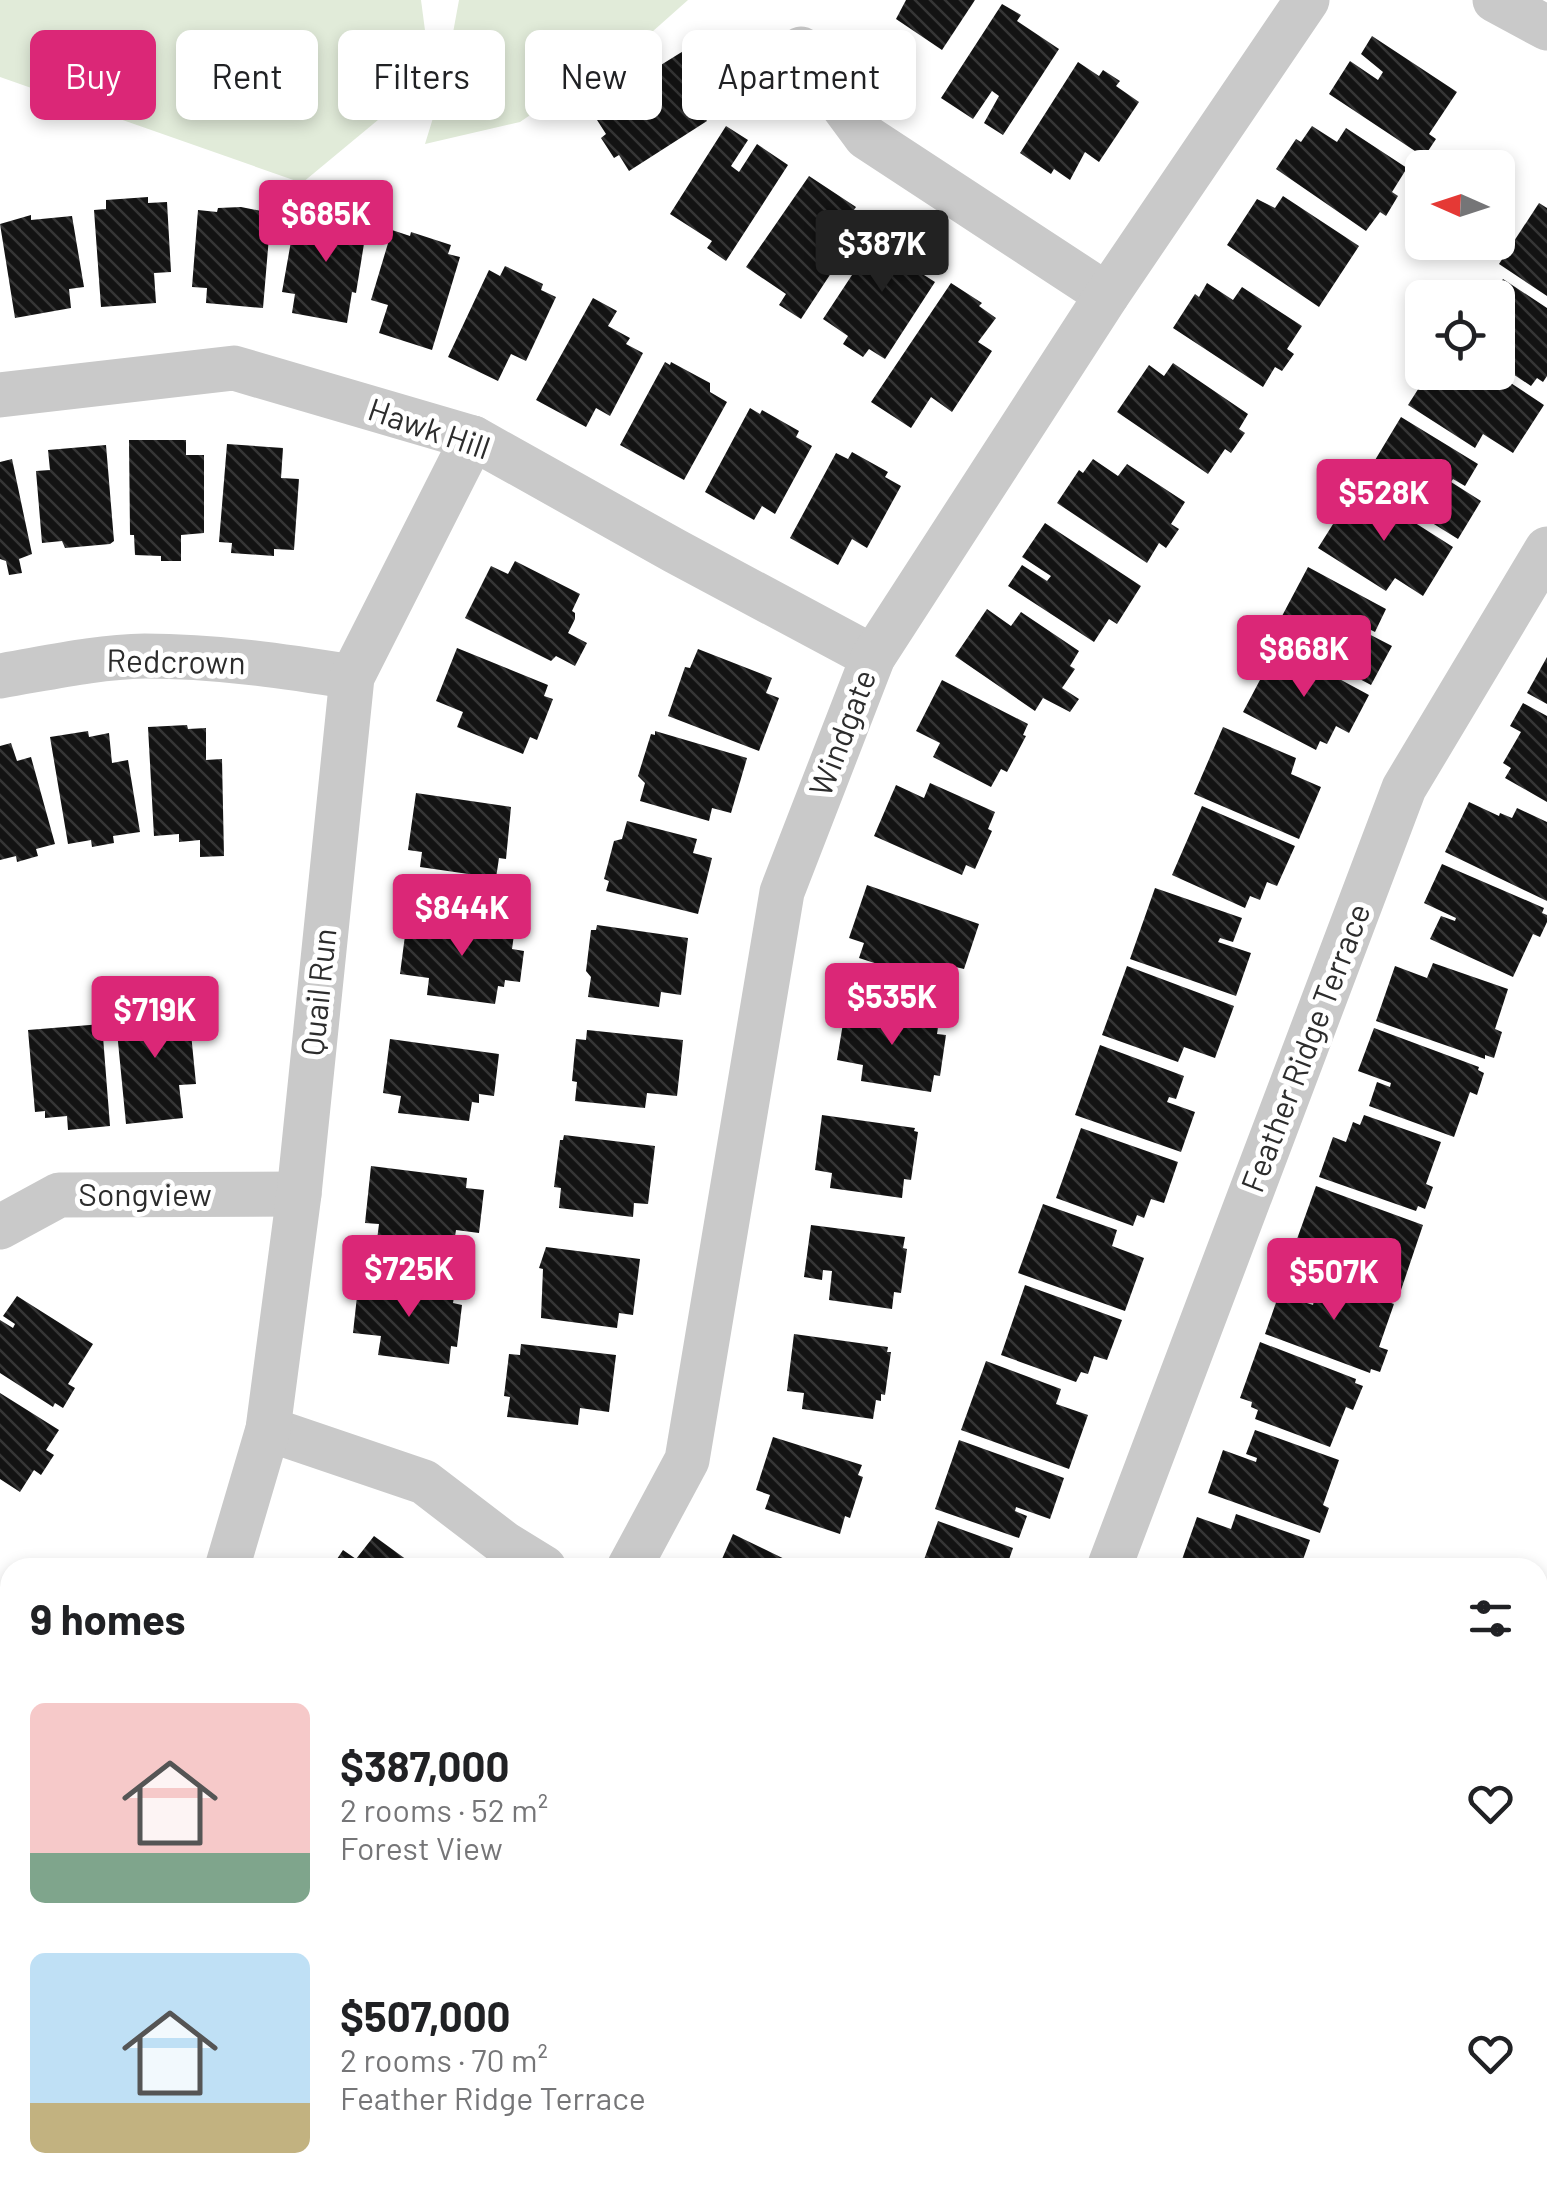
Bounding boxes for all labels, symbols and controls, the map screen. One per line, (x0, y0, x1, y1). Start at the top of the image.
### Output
chip: Buy (30, 30, 156, 120)
chip: Rent (176, 30, 318, 120)
chip: Filters (338, 30, 505, 120)
chip: New (525, 30, 662, 120)
chip: Apartment (682, 30, 916, 120)
north arrow (1405, 150, 1515, 260)
map controls (1405, 150, 1515, 390)
pin: $685K (256, 180, 396, 265)
text: $685K (281, 193, 371, 231)
pin: $387K (812, 210, 952, 295)
text: $387K (838, 223, 926, 261)
button: locate (1405, 280, 1515, 390)
street label: Hawk Hill (364, 389, 496, 466)
pin: $528K (1314, 459, 1454, 544)
text: $528K (1339, 472, 1429, 510)
pin: $868K (1234, 615, 1374, 700)
text: $868K (1259, 628, 1349, 666)
street label: Redcrown (106, 640, 246, 680)
street label: Windgate (800, 664, 883, 801)
pin: $844K (392, 874, 532, 959)
text: $844K (415, 887, 509, 925)
street label: Feather Ridge Terrace (1232, 898, 1377, 1197)
street label: Quail Run (291, 926, 343, 1057)
pin: $535K (822, 963, 962, 1048)
pin: $719K (85, 976, 225, 1061)
text: $535K (847, 976, 937, 1014)
text: $719K (114, 989, 196, 1027)
street label: Songview (78, 1174, 212, 1212)
pin: $725K (339, 1235, 479, 1320)
pin: $507K (1264, 1238, 1404, 1323)
text: $725K (364, 1248, 454, 1286)
text: $507K (1289, 1251, 1379, 1289)
icon: filters (1463, 1591, 1518, 1646)
text: 9 homes (30, 1593, 186, 1643)
text: $387,000 (340, 1740, 509, 1790)
icon: home (110, 1743, 230, 1863)
icon: heart (1463, 1776, 1518, 1831)
text: 2 rooms · 52 m² (340, 1790, 548, 1828)
text: Forest View (340, 1828, 503, 1866)
text: $507,000 (340, 1990, 511, 2040)
icon: home (110, 1993, 230, 2113)
icon: heart (1463, 2026, 1518, 2081)
text: 2 rooms · 70 m² (340, 2040, 548, 2078)
text: Feather Ridge Terrace (340, 2078, 646, 2116)

